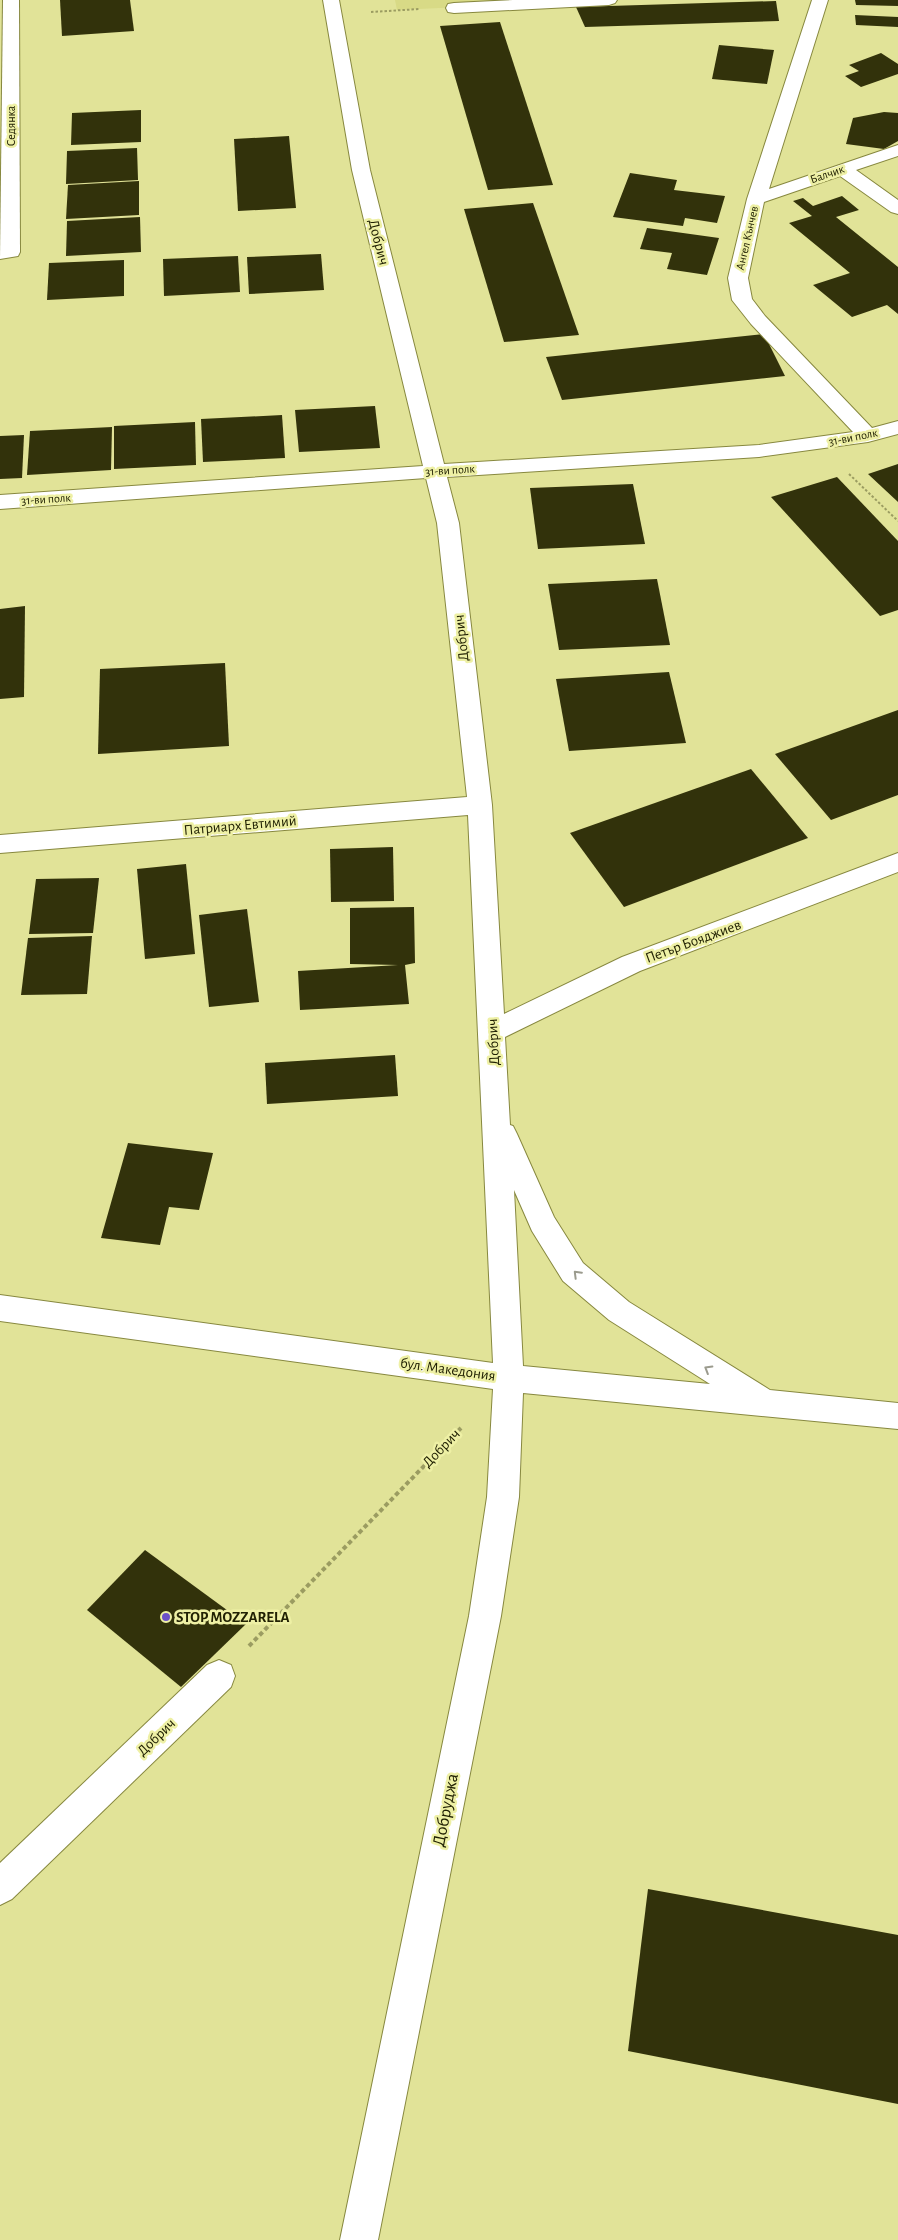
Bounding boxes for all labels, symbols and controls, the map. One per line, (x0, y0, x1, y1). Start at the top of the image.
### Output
street label: Седянка (5, 105, 17, 146)
street label: Балчик (808, 162, 846, 185)
street label: Ангел Кънчев (734, 204, 760, 271)
street label: Добрич (366, 218, 391, 267)
street label: 31-ви полк (828, 426, 879, 448)
street label: 31-ви полк (425, 462, 476, 478)
street label: 31-ви полк (21, 491, 72, 507)
street label: Добрич (452, 614, 471, 662)
street label: Патриарх Евтимий (183, 813, 297, 838)
street label: Петър Бояджиев (643, 917, 743, 966)
street label: Добрич (485, 1018, 502, 1066)
one-way arrow (574, 1271, 583, 1280)
street label: бул. Македония (399, 1355, 497, 1384)
one-way arrow (705, 1365, 714, 1375)
street label: Добрич (420, 1426, 463, 1470)
place label: STOP MOZZARELA (176, 1610, 290, 1625)
marker: STOP MOZZARELA (160, 1611, 172, 1623)
street label: Добрич (134, 1716, 178, 1759)
street label: Добруджа (429, 1772, 462, 1848)

